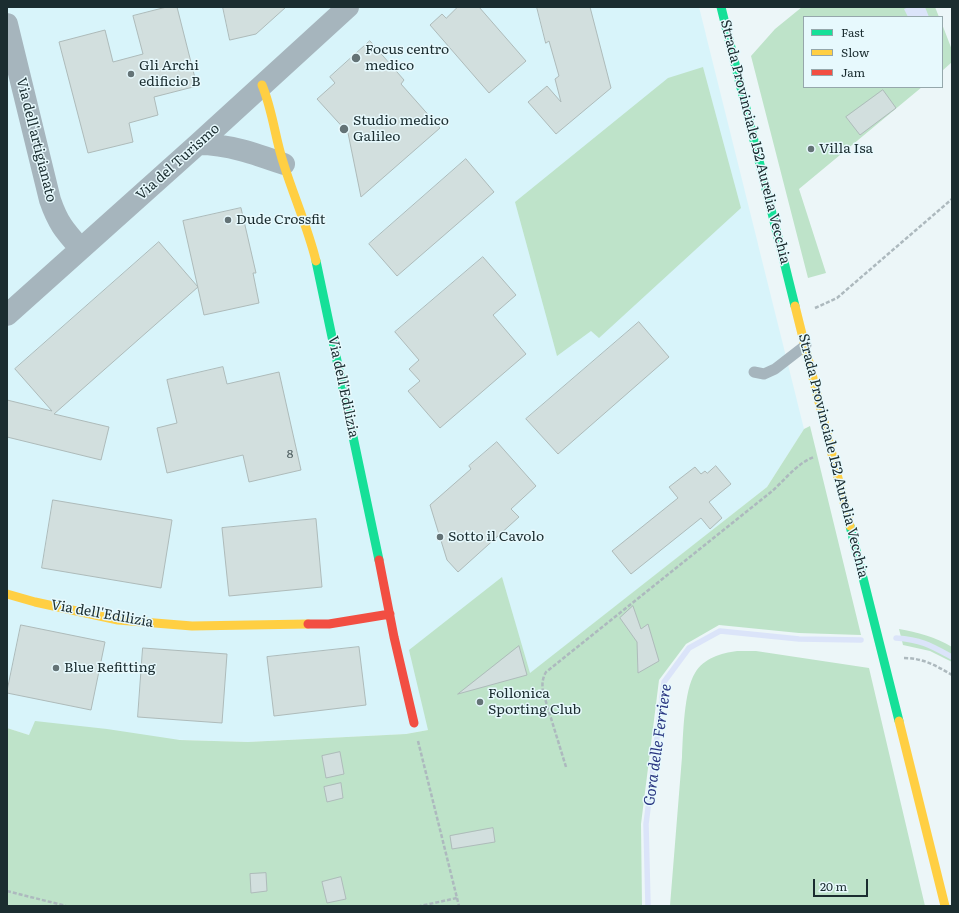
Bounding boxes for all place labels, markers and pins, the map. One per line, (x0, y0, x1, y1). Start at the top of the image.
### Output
place label: Focus centro medico (365, 42, 449, 74)
marker: Focus centro medico (350, 52, 362, 64)
place label: Gli Archi edificio B (139, 58, 200, 90)
marker: Gli Archi edificio B (126, 69, 136, 79)
place label: Studio medico Galileo (353, 113, 449, 146)
marker: Studio medico Galileo (338, 123, 350, 135)
place label: Villa Isa (819, 141, 873, 157)
marker: Villa Isa (806, 144, 816, 154)
place label: Dude Crossfit (236, 212, 326, 228)
marker: Dude Crossfit (223, 215, 233, 225)
place label: Sotto il Cavolo (448, 529, 544, 545)
marker: Sotto il Cavolo (435, 532, 445, 542)
place label: Blue Refitting (64, 660, 156, 676)
marker: Blue Refitting (51, 663, 61, 673)
place label: Follonica Sporting Club (488, 686, 581, 718)
marker: Follonica Sporting Club (475, 697, 485, 707)

